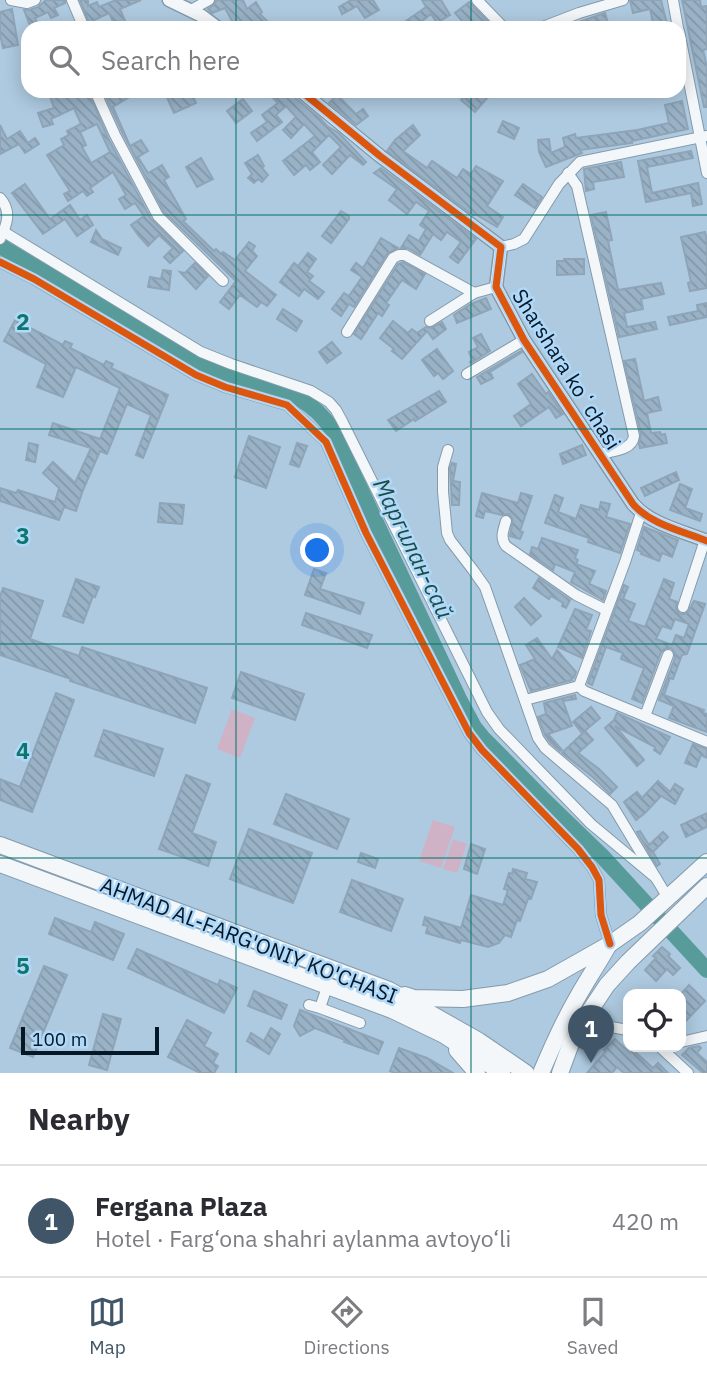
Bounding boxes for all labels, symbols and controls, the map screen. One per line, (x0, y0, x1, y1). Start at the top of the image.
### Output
search box (21, 21, 686, 98)
icon: search (45, 41, 83, 79)
text: Search here (101, 43, 240, 77)
street label: Sharshara koʻchasi (506, 283, 628, 455)
text: 2 (16, 306, 30, 336)
water label: Маргилан-сай (367, 473, 461, 623)
text: 3 (16, 520, 30, 550)
your location (300, 533, 334, 567)
text: 4 (16, 735, 30, 765)
street label: AHMAD AL-FARG'ONIY KO'CHASI (96, 870, 402, 1010)
text: 5 (16, 950, 30, 980)
map controls (623, 989, 686, 1052)
button: locate (623, 989, 686, 1052)
pin: 1 (568, 1005, 614, 1063)
scale bar (21, 1024, 159, 1056)
text: 100 m (32, 1027, 87, 1051)
text: Nearby (28, 1099, 130, 1138)
text: Fergana Plaza (95, 1189, 268, 1223)
text: 1 (44, 1206, 58, 1236)
text: 420 m (612, 1206, 679, 1236)
text: Hotel · Farg‘ona shahri aylanma avtoyo‘li (95, 1223, 511, 1253)
tab: Map (88, 1293, 126, 1359)
tab: Directions (303, 1293, 390, 1359)
tab: Saved (567, 1293, 619, 1359)

